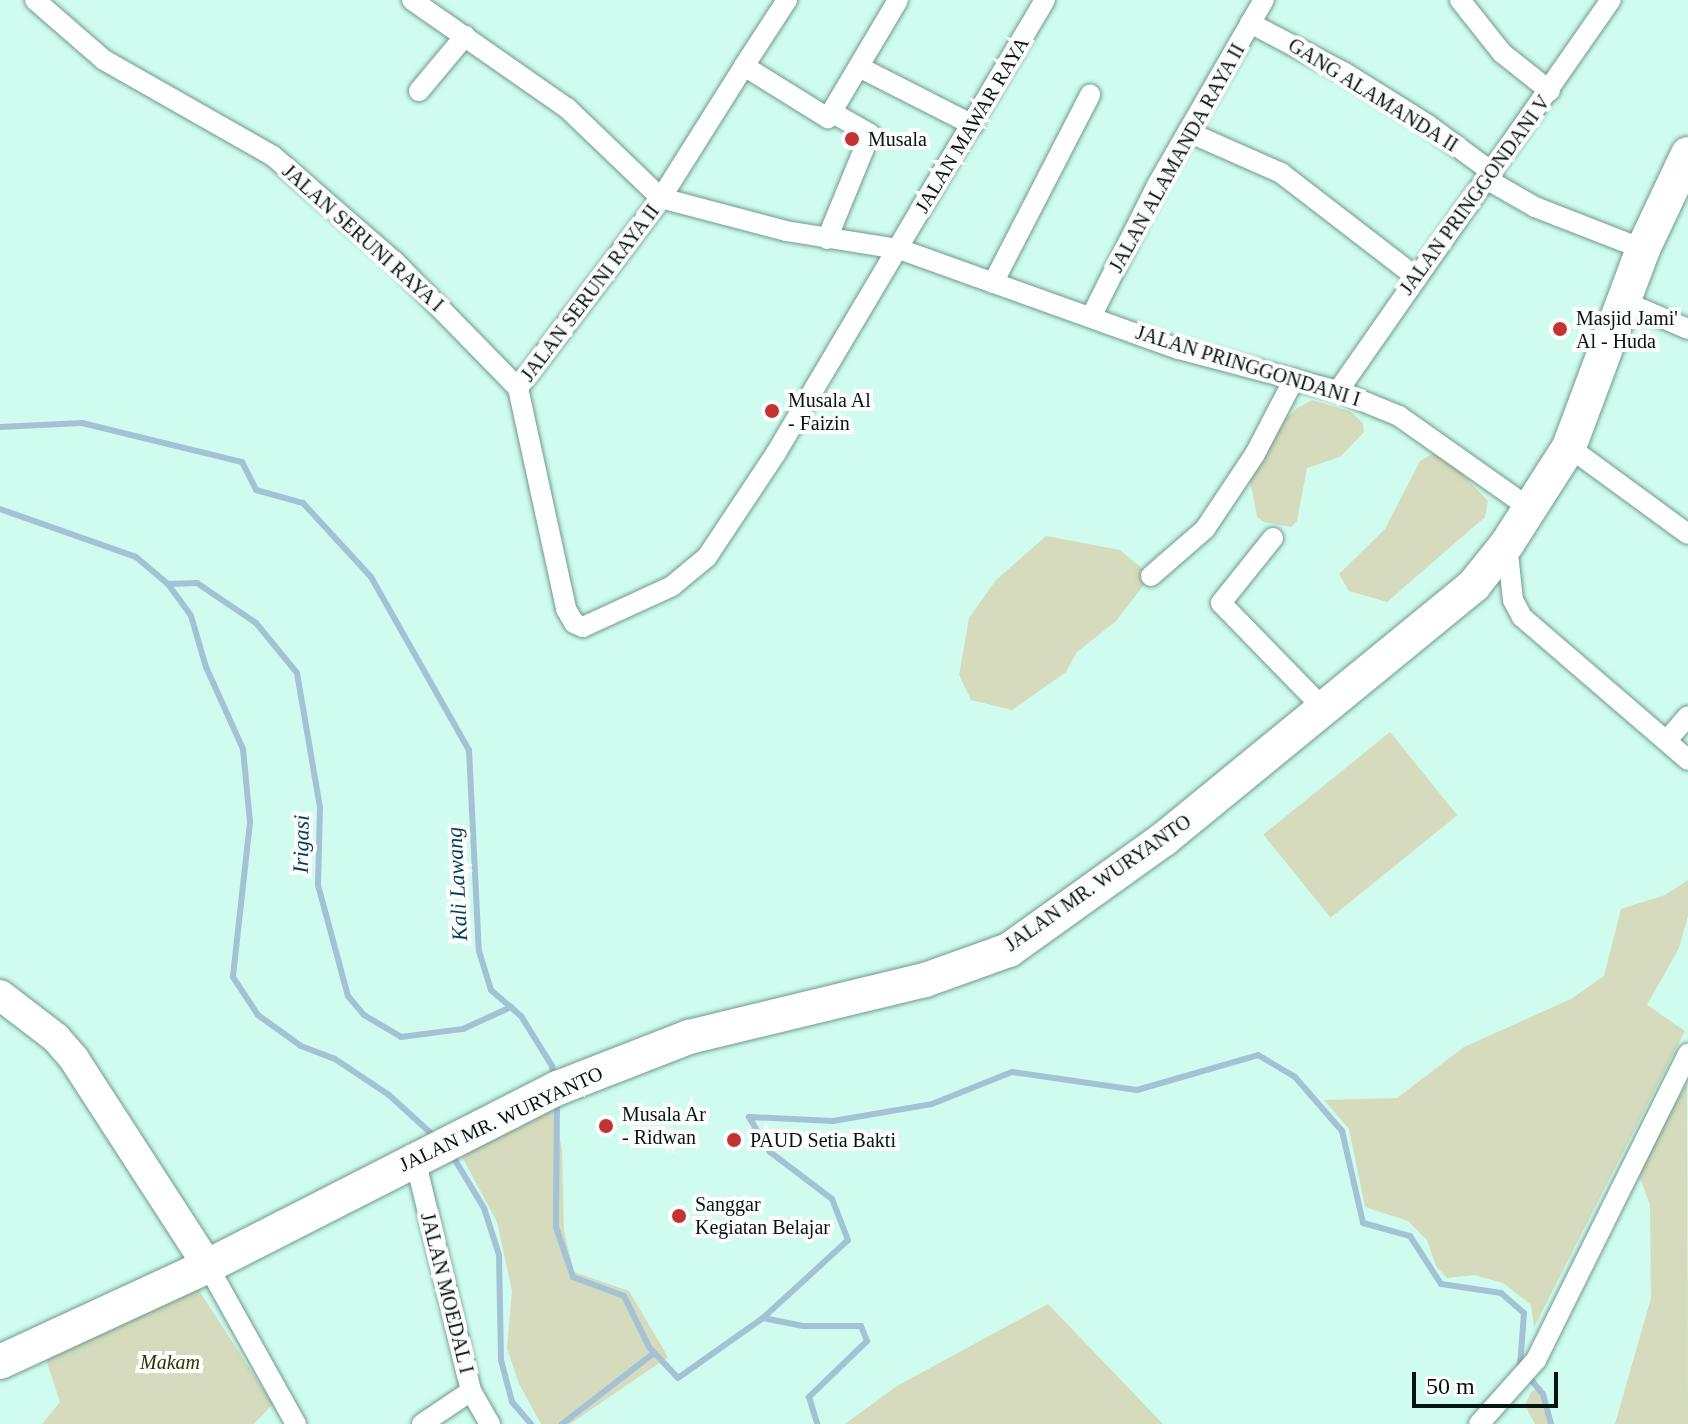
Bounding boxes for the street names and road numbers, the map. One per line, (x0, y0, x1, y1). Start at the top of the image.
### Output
street label: GANG ALAMANDA II (1283, 32, 1463, 158)
street label: JALAN MAWAR RAYA (910, 33, 1034, 217)
street label: JALAN ALAMANDA RAYA II (1103, 38, 1251, 278)
street label: JALAN PRINGGONDANI V (1394, 90, 1556, 300)
street label: JALAN SERUNI RAYA I (277, 159, 449, 317)
street label: JALAN SERUNI RAYA II (515, 199, 665, 387)
street label: JALAN PRINGGONDANI I (1133, 320, 1363, 412)
street label: JALAN MR. WURYANTO (1000, 809, 1196, 957)
street label: JALAN MR. WURYANTO (395, 1061, 607, 1177)
street label: JALAN MOEDAL I (415, 1210, 479, 1376)

